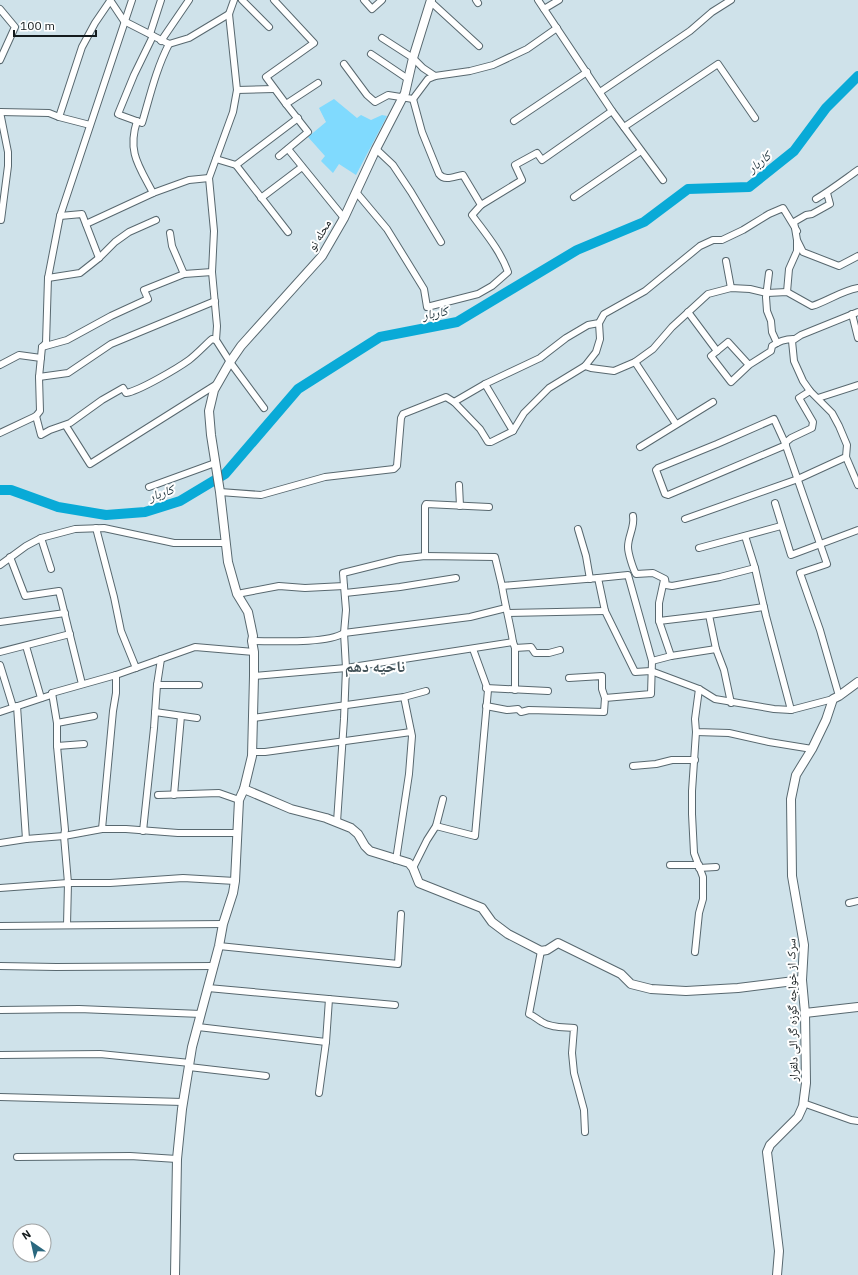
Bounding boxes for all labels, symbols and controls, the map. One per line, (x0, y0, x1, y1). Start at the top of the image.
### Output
scale bar (14, 12, 96, 38)
text: 100 m (20, 18, 55, 33)
water label: کاربار (743, 146, 776, 177)
street label: محله نو (304, 217, 334, 253)
water label: کاربار (420, 302, 452, 324)
water label: کاربار (145, 480, 178, 506)
district label: ناحیه دهم (345, 656, 405, 678)
street label: سرک از خواجه گوزه گر الی دلقرار (783, 938, 801, 1083)
north arrow (12, 1223, 52, 1263)
text: N (19, 1227, 34, 1243)

